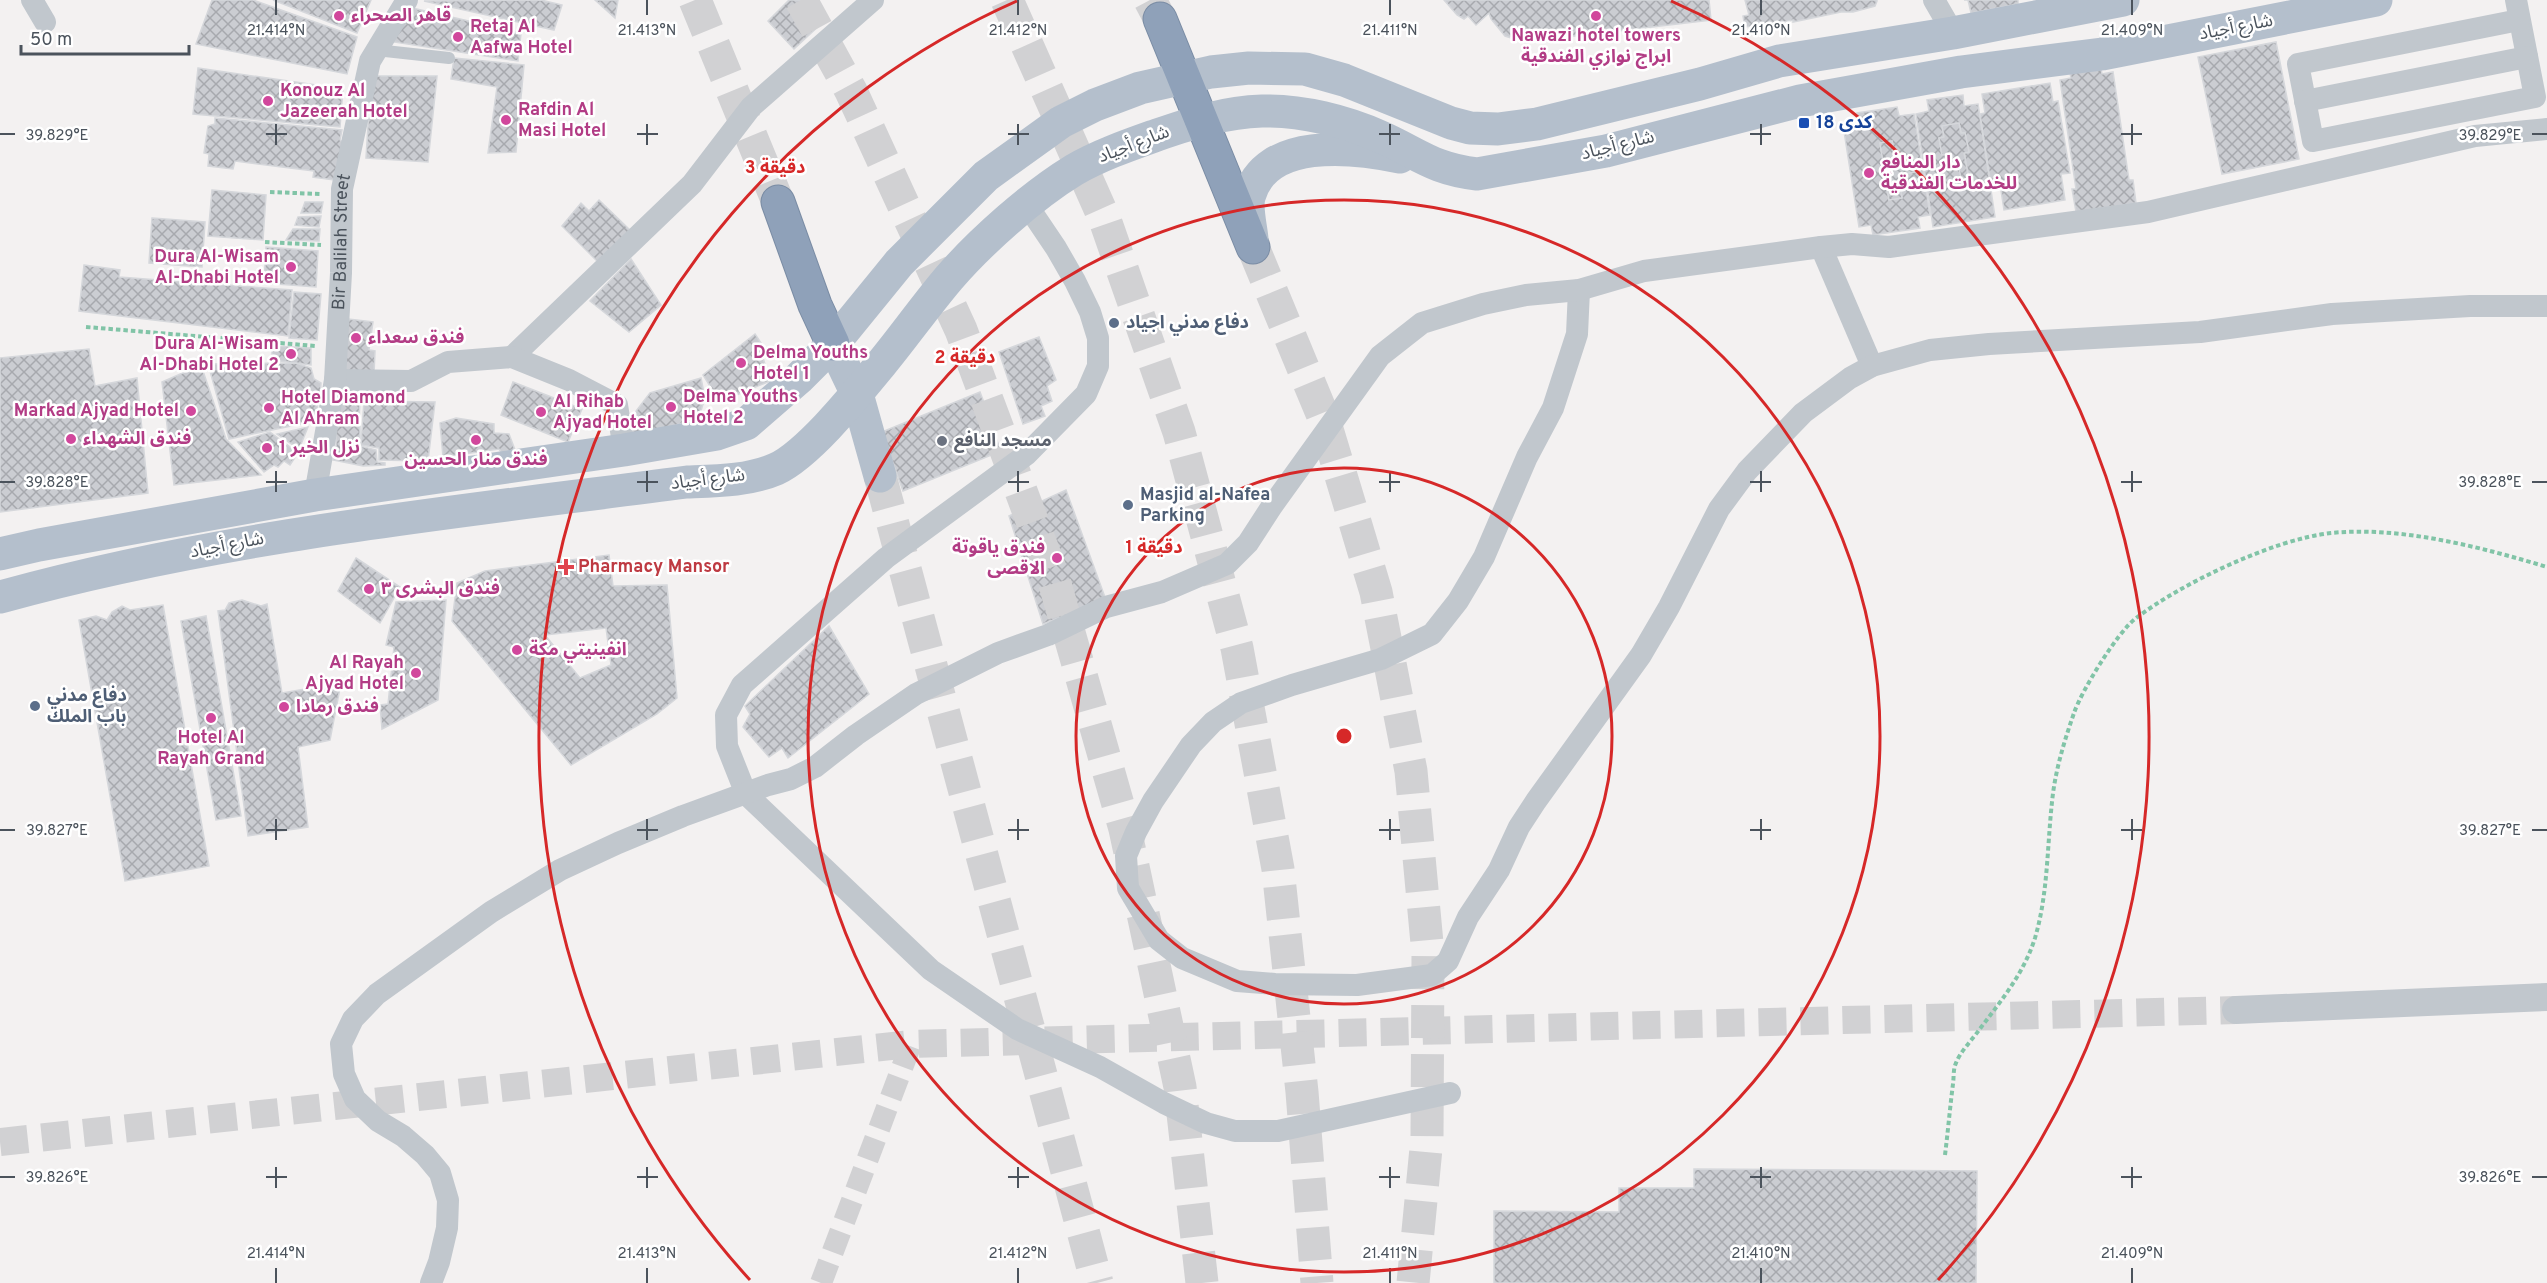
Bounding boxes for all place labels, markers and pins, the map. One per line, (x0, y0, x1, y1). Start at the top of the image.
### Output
place label: قاهر الصحراء (351, 5, 451, 28)
marker: قاهر الصحراء (332, 9, 346, 23)
marker: Nawazi hotel towers ابراج نوازي الفندقية (1589, 9, 1603, 23)
place label: Retaj Al Aafwa Hotel (470, 16, 573, 60)
place label: Nawazi hotel towers ابراج نوازي الفندقية (1511, 25, 1681, 70)
marker: Retaj Al Aafwa Hotel (451, 30, 465, 44)
place label: Konouz Al Jazeerah Hotel (280, 80, 408, 124)
marker: Konouz Al Jazeerah Hotel (261, 94, 275, 108)
place label: Rafdin Al Masi Hotel (518, 99, 606, 143)
place label: كدى 18 (1816, 112, 1873, 135)
marker: Rafdin Al Masi Hotel (499, 113, 513, 127)
marker: كدى 18 (1797, 116, 1811, 130)
place label: دار المنافع للخدمات الفندقية (1881, 152, 2017, 196)
marker: دار المنافع للخدمات الفندقية (1862, 166, 1876, 180)
place label: Dura Al-Wisam Al-Dhabi Hotel (154, 246, 279, 290)
marker: Dura Al-Wisam Al-Dhabi Hotel (284, 260, 298, 274)
place label: دفاع مدني اجياد (1126, 312, 1249, 336)
marker: دفاع مدني اجياد (1107, 316, 1121, 330)
place label: فندق سعداء (368, 327, 464, 350)
marker: فندق سعداء (349, 331, 363, 345)
place label: Dura Al-Wisam Al-Dhabi Hotel 2 (139, 333, 279, 377)
place label: Delma Youths Hotel 1 (753, 342, 868, 386)
marker: Dura Al-Wisam Al-Dhabi Hotel 2 (284, 347, 298, 361)
marker: Delma Youths Hotel 1 (734, 356, 748, 370)
place label: Delma Youths Hotel 2 (683, 386, 798, 430)
place label: Hotel Diamond Al Ahram (281, 387, 406, 431)
place label: Al Rihab Ajyad Hotel (553, 391, 652, 435)
place label: Markad Ajyad Hotel (14, 400, 179, 423)
marker: Delma Youths Hotel 2 (664, 400, 678, 414)
marker: Hotel Diamond Al Ahram (262, 401, 276, 415)
marker: Markad Ajyad Hotel (184, 404, 198, 418)
marker: Al Rihab Ajyad Hotel (534, 405, 548, 419)
place label: فندق الشهداء (83, 428, 191, 451)
place label: مسجد النافع (954, 430, 1052, 453)
marker: فندق الشهداء (64, 432, 78, 446)
marker: فندق منار الحسين (469, 433, 483, 447)
marker: مسجد النافع (935, 434, 949, 448)
place label: نزل الخير 1 (279, 437, 360, 460)
marker: نزل الخير 1 (260, 441, 274, 455)
place label: فندق منار الحسين (405, 449, 547, 472)
place label: Masjid al-Nafea Parking (1140, 484, 1270, 528)
marker: Masjid al-Nafea Parking (1121, 498, 1135, 512)
place label: فندق ياقوتة الاقصى (952, 537, 1045, 581)
marker: فندق ياقوتة الاقصى (1050, 551, 1064, 565)
place label: Pharmacy Mansor (578, 556, 730, 579)
marker: Pharmacy Mansor (559, 560, 573, 574)
place label: فندق البشرى ٣ (381, 578, 500, 601)
marker: فندق البشرى ٣ (362, 582, 376, 596)
place label: انفينيتي مكة (529, 639, 627, 663)
marker: انفينيتي مكة (510, 643, 524, 657)
place label: Al Rayah Ajyad Hotel (305, 652, 404, 696)
marker: Al Rayah Ajyad Hotel (409, 666, 423, 680)
place label: دفاع مدني باب الملك (47, 685, 127, 729)
place label: فندق رمادا (296, 696, 379, 719)
marker: دفاع مدني باب الملك (28, 699, 42, 713)
marker: فندق رمادا (277, 700, 291, 714)
marker: Hotel Al Rayah Grand (204, 711, 218, 725)
centre of rings (1334, 726, 1354, 746)
place label: Hotel Al Rayah Grand (157, 727, 265, 771)

